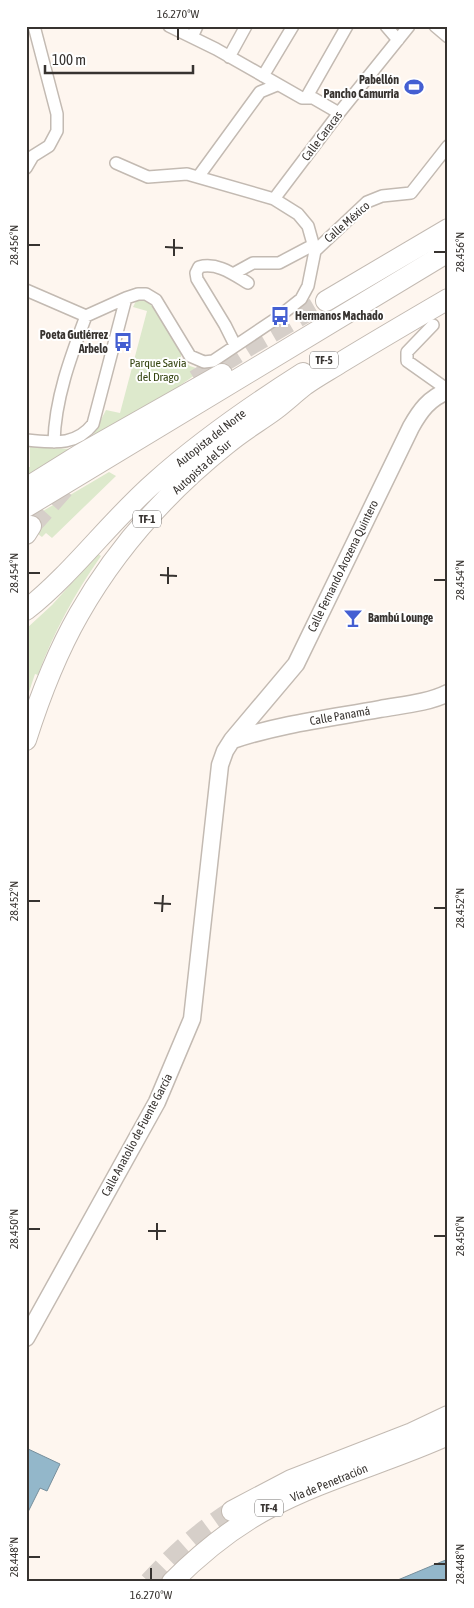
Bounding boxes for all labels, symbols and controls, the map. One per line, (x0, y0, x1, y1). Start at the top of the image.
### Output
text: 16.270°W (157, 7, 199, 21)
scale bar (45, 42, 192, 74)
text: 100 m (52, 51, 86, 68)
place label: Pabellón Pancho Camurria (324, 73, 399, 101)
sports icon: Pabellón Pancho Camurria (403, 76, 425, 98)
street label: Calle Caracas (299, 108, 345, 164)
street label: Calle México (322, 198, 373, 245)
text: 28.456°N (7, 225, 21, 265)
text: 28.456°N (453, 232, 467, 272)
bus stop icon: Hermanos Machado (269, 305, 291, 327)
place label: Hermanos Machado (295, 309, 384, 323)
place label: Poeta Gutiérrez Arbelo (40, 328, 109, 356)
bus stop icon: Poeta Gutiérrez Arbelo (112, 331, 134, 353)
road number: TF-5 (310, 352, 338, 368)
park label: Parque Savia del Drago (129, 356, 187, 384)
street label: Autopista del Norte (173, 406, 249, 470)
street label: Autopista del Sur (170, 437, 235, 497)
street label: Calle Fernando Arozena Quintero (305, 497, 381, 634)
road number: TF-1 (133, 510, 161, 528)
text: 28.454°N (7, 553, 21, 593)
text: 28.454°N (453, 560, 467, 600)
bar icon: Bambú Lounge (342, 607, 364, 629)
place label: Bambú Lounge (368, 611, 434, 625)
street label: Calle Panamá (309, 704, 371, 728)
text: 28.452°N (7, 881, 21, 921)
text: 28.452°N (453, 888, 467, 928)
street label: Calle Anatolio de Fuente García (99, 1071, 175, 1199)
text: 28.450°N (7, 1209, 21, 1249)
text: 28.450°N (453, 1216, 467, 1256)
street label: Vía de Penetración (288, 1461, 370, 1505)
road number: TF-4 (255, 1500, 283, 1516)
text: 28.448°N (7, 1537, 21, 1577)
text: 28.448°N (453, 1544, 467, 1584)
text: 16.270°W (130, 1588, 172, 1602)

